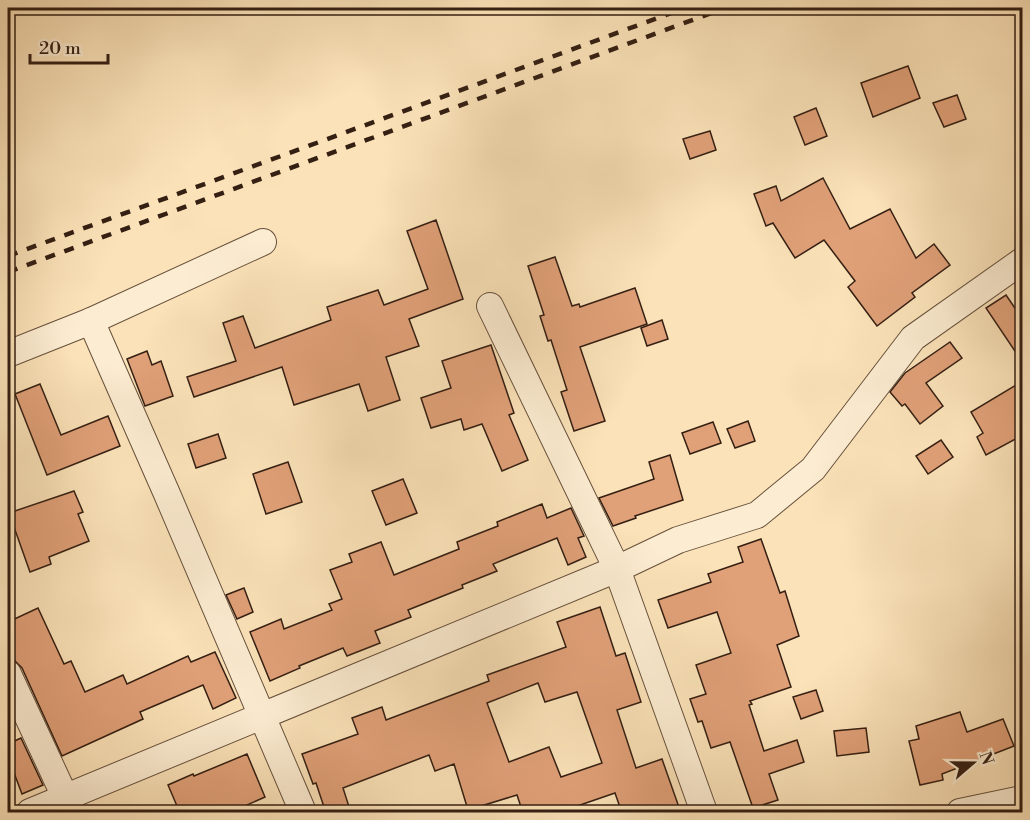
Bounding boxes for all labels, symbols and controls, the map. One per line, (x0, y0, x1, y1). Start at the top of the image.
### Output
scale bar (30, 27, 108, 65)
text: 20 m (39, 37, 81, 60)
north arrow (943, 733, 1003, 793)
text: N (975, 749, 998, 768)

